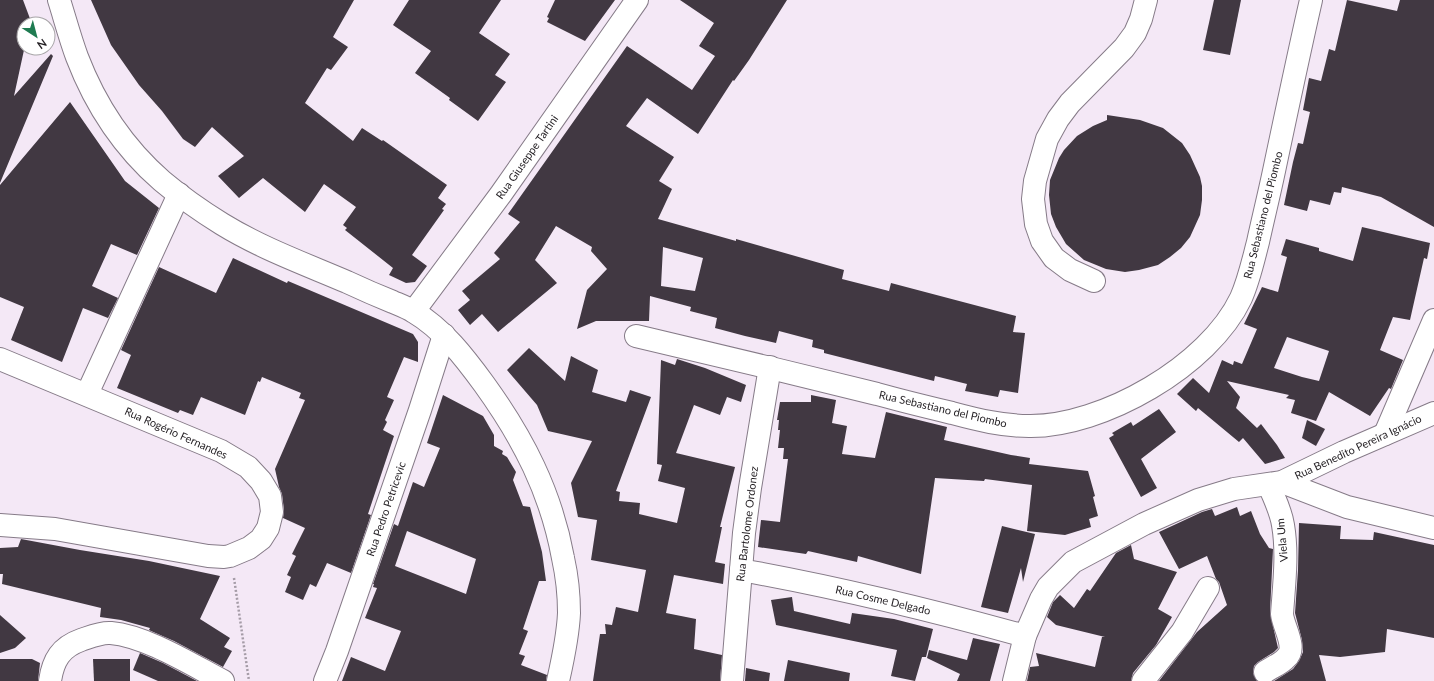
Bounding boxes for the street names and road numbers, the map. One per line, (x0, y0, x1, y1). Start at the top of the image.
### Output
street label: Rua Giuseppe Tartini (493, 112, 561, 201)
street label: Rua Sebastiano del Piombo (1240, 150, 1285, 280)
street label: Rua Sebastiano del Piombo (878, 387, 1008, 430)
street label: Rua Rogério Fernandes (123, 404, 230, 461)
street label: Rua Benedito Pereira Ignácio (1292, 411, 1423, 482)
street label: Rua Pedro Petricevic (363, 460, 408, 558)
street label: Rua Bartolome Ordonez (733, 466, 760, 582)
street label: Viela Um (1273, 518, 1290, 562)
street label: Rua Cosme Delgado (834, 582, 932, 617)

